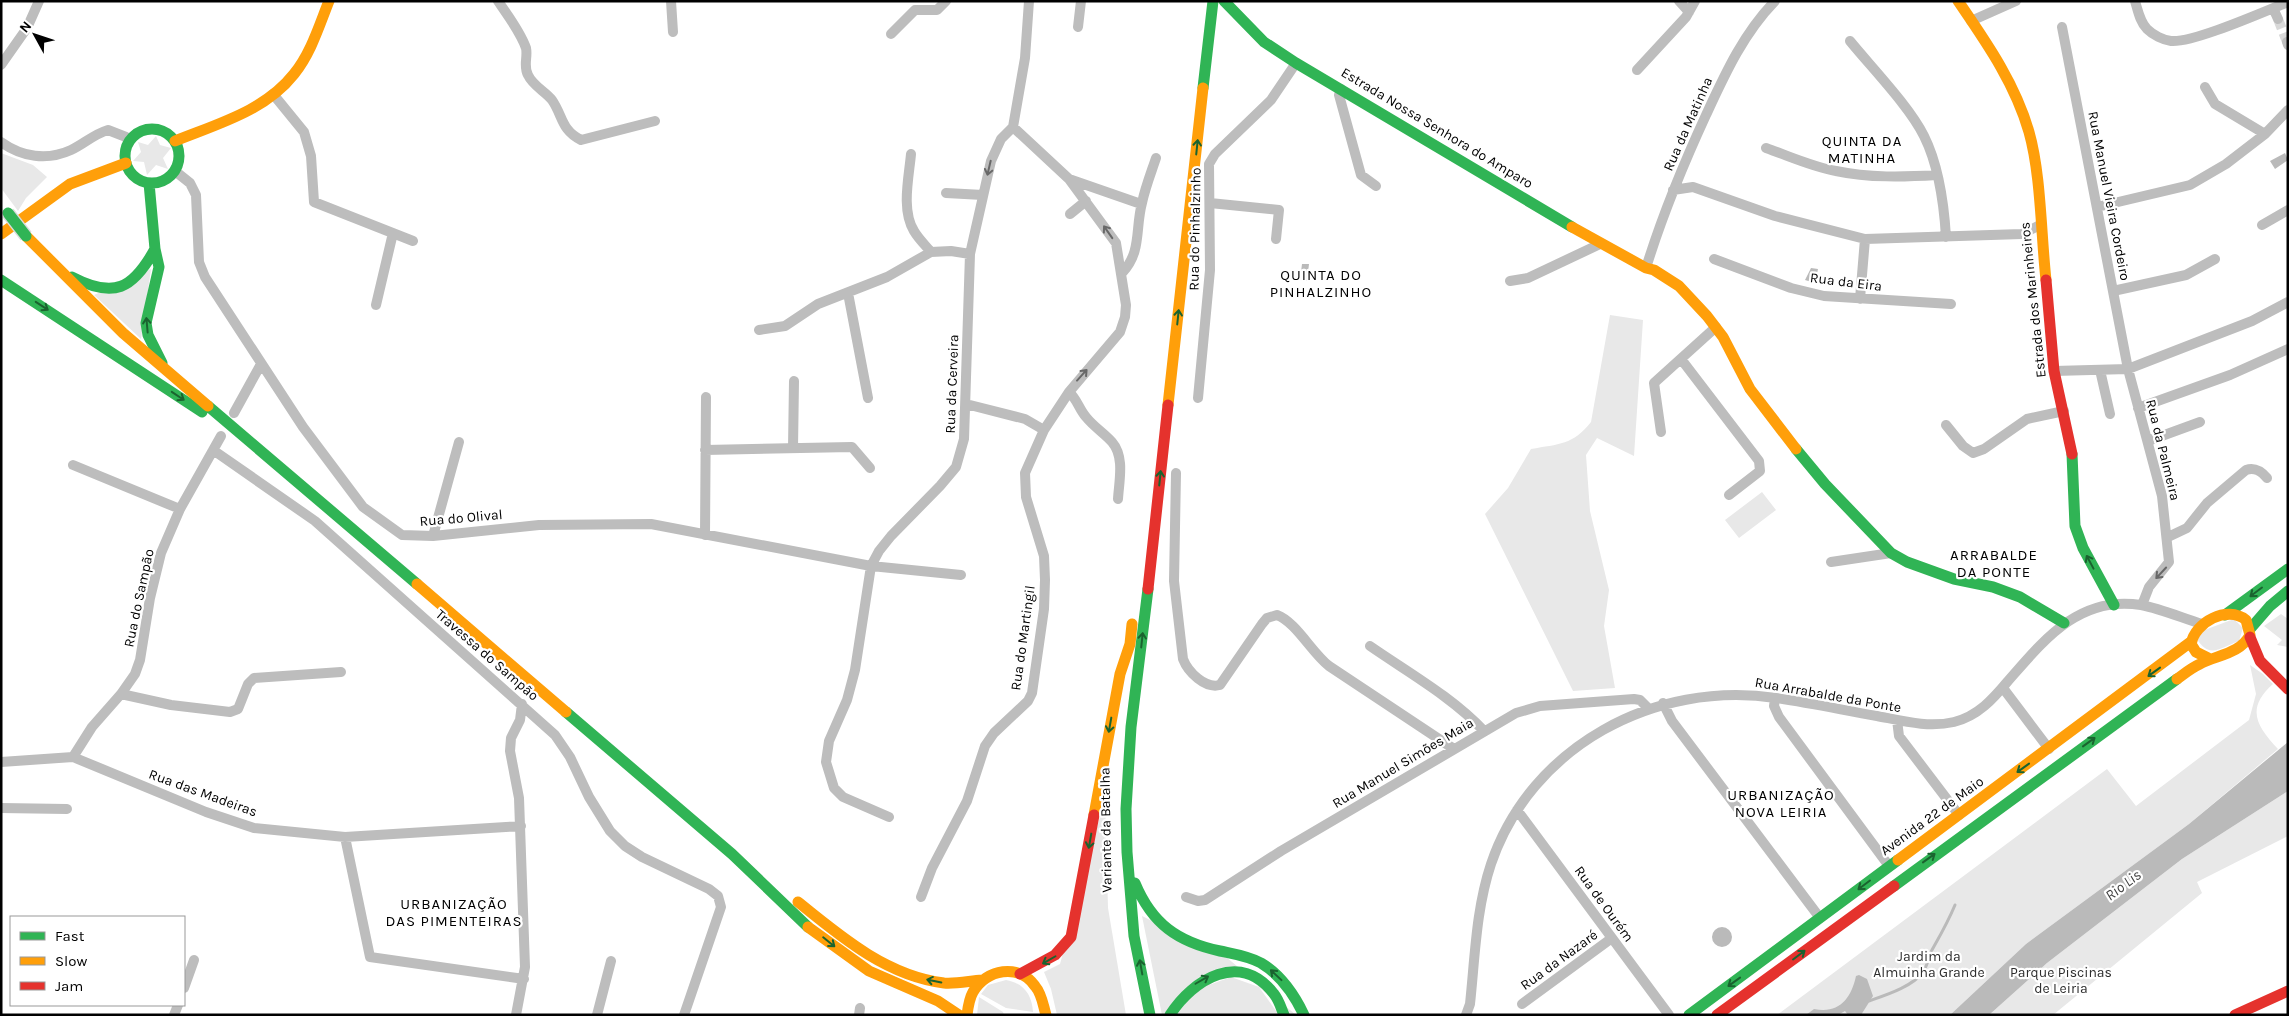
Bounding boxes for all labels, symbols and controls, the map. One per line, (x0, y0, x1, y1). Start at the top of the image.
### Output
north arrow (10, 10, 60, 60)
text: N (16, 18, 35, 36)
street label: Estrada Nossa Senhora do Amparo (1338, 64, 1536, 192)
street label: Rua da Matinha (1660, 74, 1716, 174)
street label: Rua Manuel Vieira Cordeiro (2084, 110, 2134, 282)
district label: QUINTA DA MATINHA (1822, 132, 1902, 167)
one-way arrow (1192, 139, 1202, 155)
one-way arrow (984, 160, 993, 176)
street label: Rua do Pinhalzinho (1185, 167, 1205, 291)
street label: Estrada dos Marinheiros (2016, 221, 2050, 379)
one-way arrow (1103, 225, 1113, 239)
district label: QUINTA DO PINHALZINHO (1270, 266, 1372, 301)
street label: Rua da Eira (1809, 269, 1883, 295)
one-way arrow (35, 301, 49, 311)
one-way arrow (1173, 309, 1183, 325)
one-way arrow (142, 317, 152, 333)
street label: Rua da Cerveira (942, 334, 962, 434)
one-way arrow (1076, 369, 1088, 382)
one-way arrow (170, 391, 184, 401)
street label: Rua da Palmeira (2142, 397, 2184, 503)
one-way arrow (1155, 470, 1165, 486)
street label: Rua do Olival (419, 506, 503, 530)
district label: ARRABALDE DA PONTE (1950, 546, 2038, 581)
street label: Rua do Sampão (120, 547, 158, 649)
one-way arrow (2085, 555, 2095, 570)
one-way arrow (2155, 566, 2167, 579)
street label: Rua do Martingil (1007, 584, 1039, 692)
one-way arrow (2249, 587, 2263, 597)
street label: Travessa do Sampão (432, 606, 542, 704)
one-way arrow (1137, 632, 1147, 648)
one-way arrow (2147, 667, 2161, 677)
street label: Rua Arrabalde da Ponte (1753, 674, 1903, 716)
street label: Rua Manuel Simões Maia (1329, 714, 1477, 812)
one-way arrow (1105, 717, 1115, 733)
one-way arrow (2082, 736, 2095, 747)
one-way arrow (2016, 763, 2030, 773)
street label: Rua das Madeiras (146, 765, 260, 821)
street label: Variante da Batalha (1096, 767, 1116, 893)
street label: Avenida 22 de Maio (1877, 773, 1987, 859)
district label: URBANIZAÇÃO NOVA LEIRIA (1727, 786, 1835, 821)
one-way arrow (1085, 832, 1095, 848)
one-way arrow (1922, 853, 1936, 863)
street label: Rua de Ourém (1571, 863, 1637, 945)
water label: Rio Lis (2101, 866, 2145, 904)
one-way arrow (1857, 880, 1871, 890)
district label: URBANIZAÇÃO DAS PIMENTEIRAS (385, 895, 523, 930)
legend (10, 916, 185, 1006)
street label: Rua da Nazaré (1517, 926, 1601, 994)
text: Fast (55, 927, 85, 945)
one-way arrow (822, 937, 835, 948)
park label: Jardim da Almuinha Grande (1873, 948, 1985, 981)
one-way arrow (1792, 950, 1806, 960)
text: Slow (55, 952, 87, 970)
one-way arrow (1042, 955, 1056, 965)
one-way arrow (1136, 959, 1146, 975)
park label: Parque Piscinas de Leiria (2010, 964, 2112, 997)
one-way arrow (1270, 969, 1283, 981)
one-way arrow (1195, 974, 1209, 984)
one-way arrow (926, 976, 942, 985)
text: Jam (55, 977, 83, 995)
one-way arrow (1727, 977, 1741, 987)

